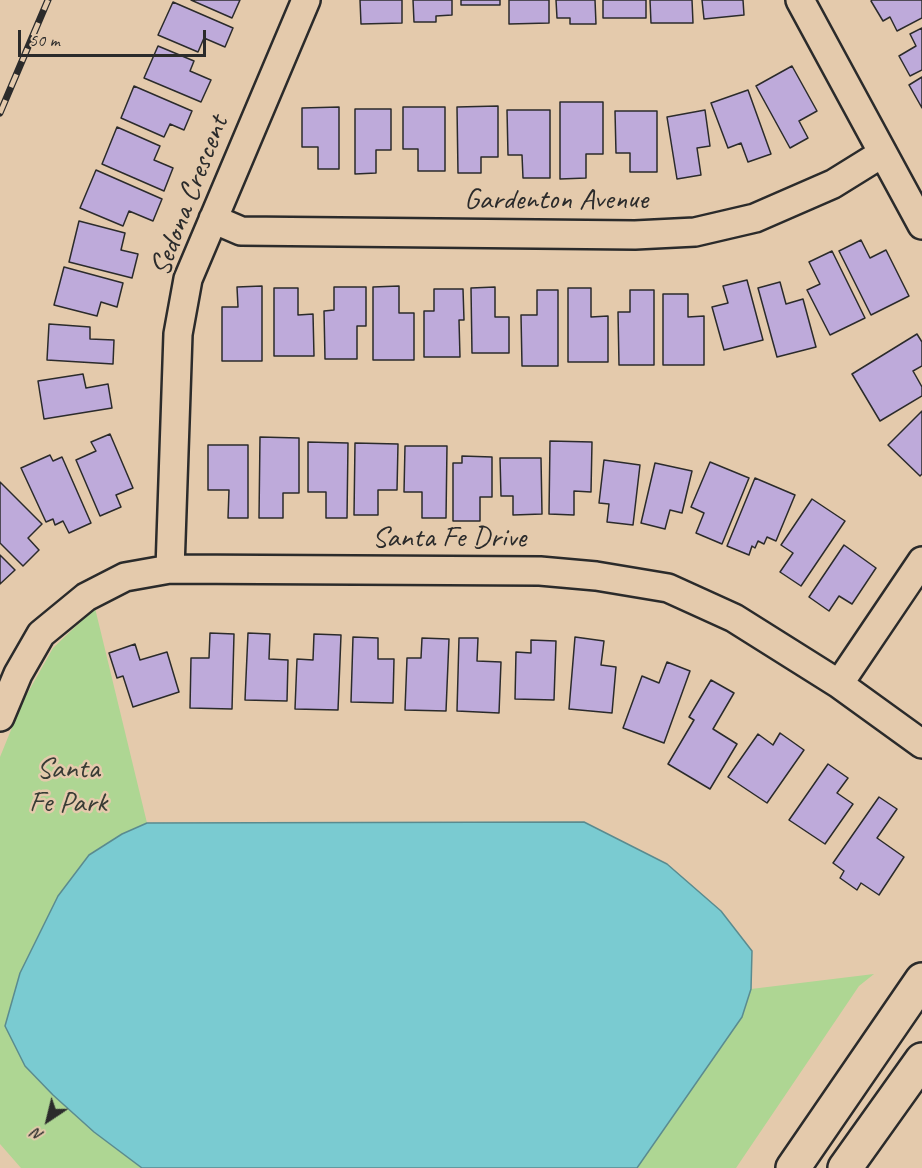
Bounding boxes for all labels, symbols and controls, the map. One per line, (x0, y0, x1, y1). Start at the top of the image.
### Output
scale bar (21, 18, 208, 56)
text: 50 m (29, 29, 60, 51)
street label: Sedona Crescent (143, 111, 237, 281)
street label: Gardenton Avenue (464, 182, 648, 218)
street label: Santa Fe Drive (372, 520, 526, 556)
park label: Santa Fe Park (29, 751, 107, 822)
north arrow (18, 1090, 78, 1150)
text: N (28, 1124, 47, 1146)

